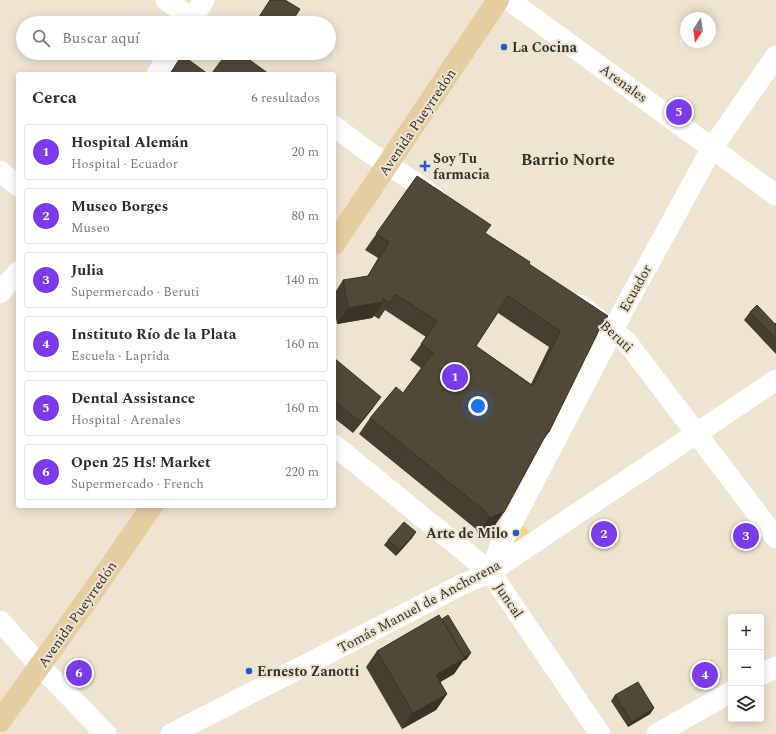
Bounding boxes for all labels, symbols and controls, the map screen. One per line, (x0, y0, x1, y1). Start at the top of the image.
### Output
north arrow (680, 12, 716, 48)
search box (16, 16, 336, 60)
icon: search (30, 27, 52, 49)
text: Buscar aquí (62, 27, 140, 50)
place label: La Cocina (512, 37, 578, 58)
marker: La Cocina (499, 42, 509, 52)
street label: Arenales (595, 59, 652, 108)
street label: Avenida Pueyrredón (374, 64, 461, 180)
text: Cerca (32, 85, 77, 111)
text: 6 resultados (251, 88, 320, 108)
pin: 5 (666, 97, 692, 127)
text: Hospital Alemán (71, 131, 189, 154)
text: 1 (42, 142, 50, 162)
text: 20 m (292, 142, 319, 162)
place label: Soy Tu farmacia (433, 148, 491, 185)
district label: Barrio Norte (521, 148, 615, 172)
text: Hospital · Ecuador (71, 154, 178, 174)
marker: Soy Tu farmacia (420, 161, 430, 171)
text: Museo Borges (71, 195, 168, 218)
text: 2 (42, 206, 50, 226)
text: 80 m (292, 206, 319, 226)
text: Museo (71, 218, 110, 238)
text: Julia (71, 259, 104, 282)
street label: Ecuador (614, 260, 657, 316)
text: 3 (42, 270, 50, 290)
text: 140 m (285, 270, 319, 290)
text: Supermercado · Beruti (71, 282, 199, 302)
street label: Beruti (595, 315, 638, 357)
text: Instituto Río de la Plata (71, 323, 237, 346)
text: 4 (42, 334, 50, 354)
text: 160 m (285, 334, 319, 354)
text: Escuela · Laprida (71, 346, 170, 366)
pin: 1 (442, 362, 468, 392)
text: Dental Assistance (71, 387, 195, 410)
your location (468, 396, 488, 416)
text: 5 (42, 398, 50, 418)
text: 160 m (285, 398, 319, 418)
text: Hospital · Arenales (71, 410, 181, 430)
text: Open 25 Hs! Market (71, 451, 211, 474)
text: 6 (42, 462, 50, 482)
text: 220 m (285, 462, 319, 482)
text: Supermercado · French (71, 474, 204, 494)
pin: 2 (591, 519, 617, 549)
pin: 3 (733, 521, 759, 551)
place label: Arte de Milo (426, 523, 508, 544)
marker: Arte de Milo (511, 528, 521, 538)
street label: Tomás Manuel de Anchorena (334, 554, 505, 658)
street label: Avenida Pueyrredón (33, 557, 122, 672)
street label: Juncal (489, 578, 528, 622)
map controls (728, 614, 764, 722)
button: + (728, 614, 764, 650)
button: − (728, 650, 764, 686)
pin: 6 (66, 658, 92, 688)
pin: 4 (692, 660, 718, 690)
place label: Ernesto Zanotti (257, 661, 360, 682)
marker: Ernesto Zanotti (244, 666, 254, 676)
button: layers (728, 686, 764, 722)

